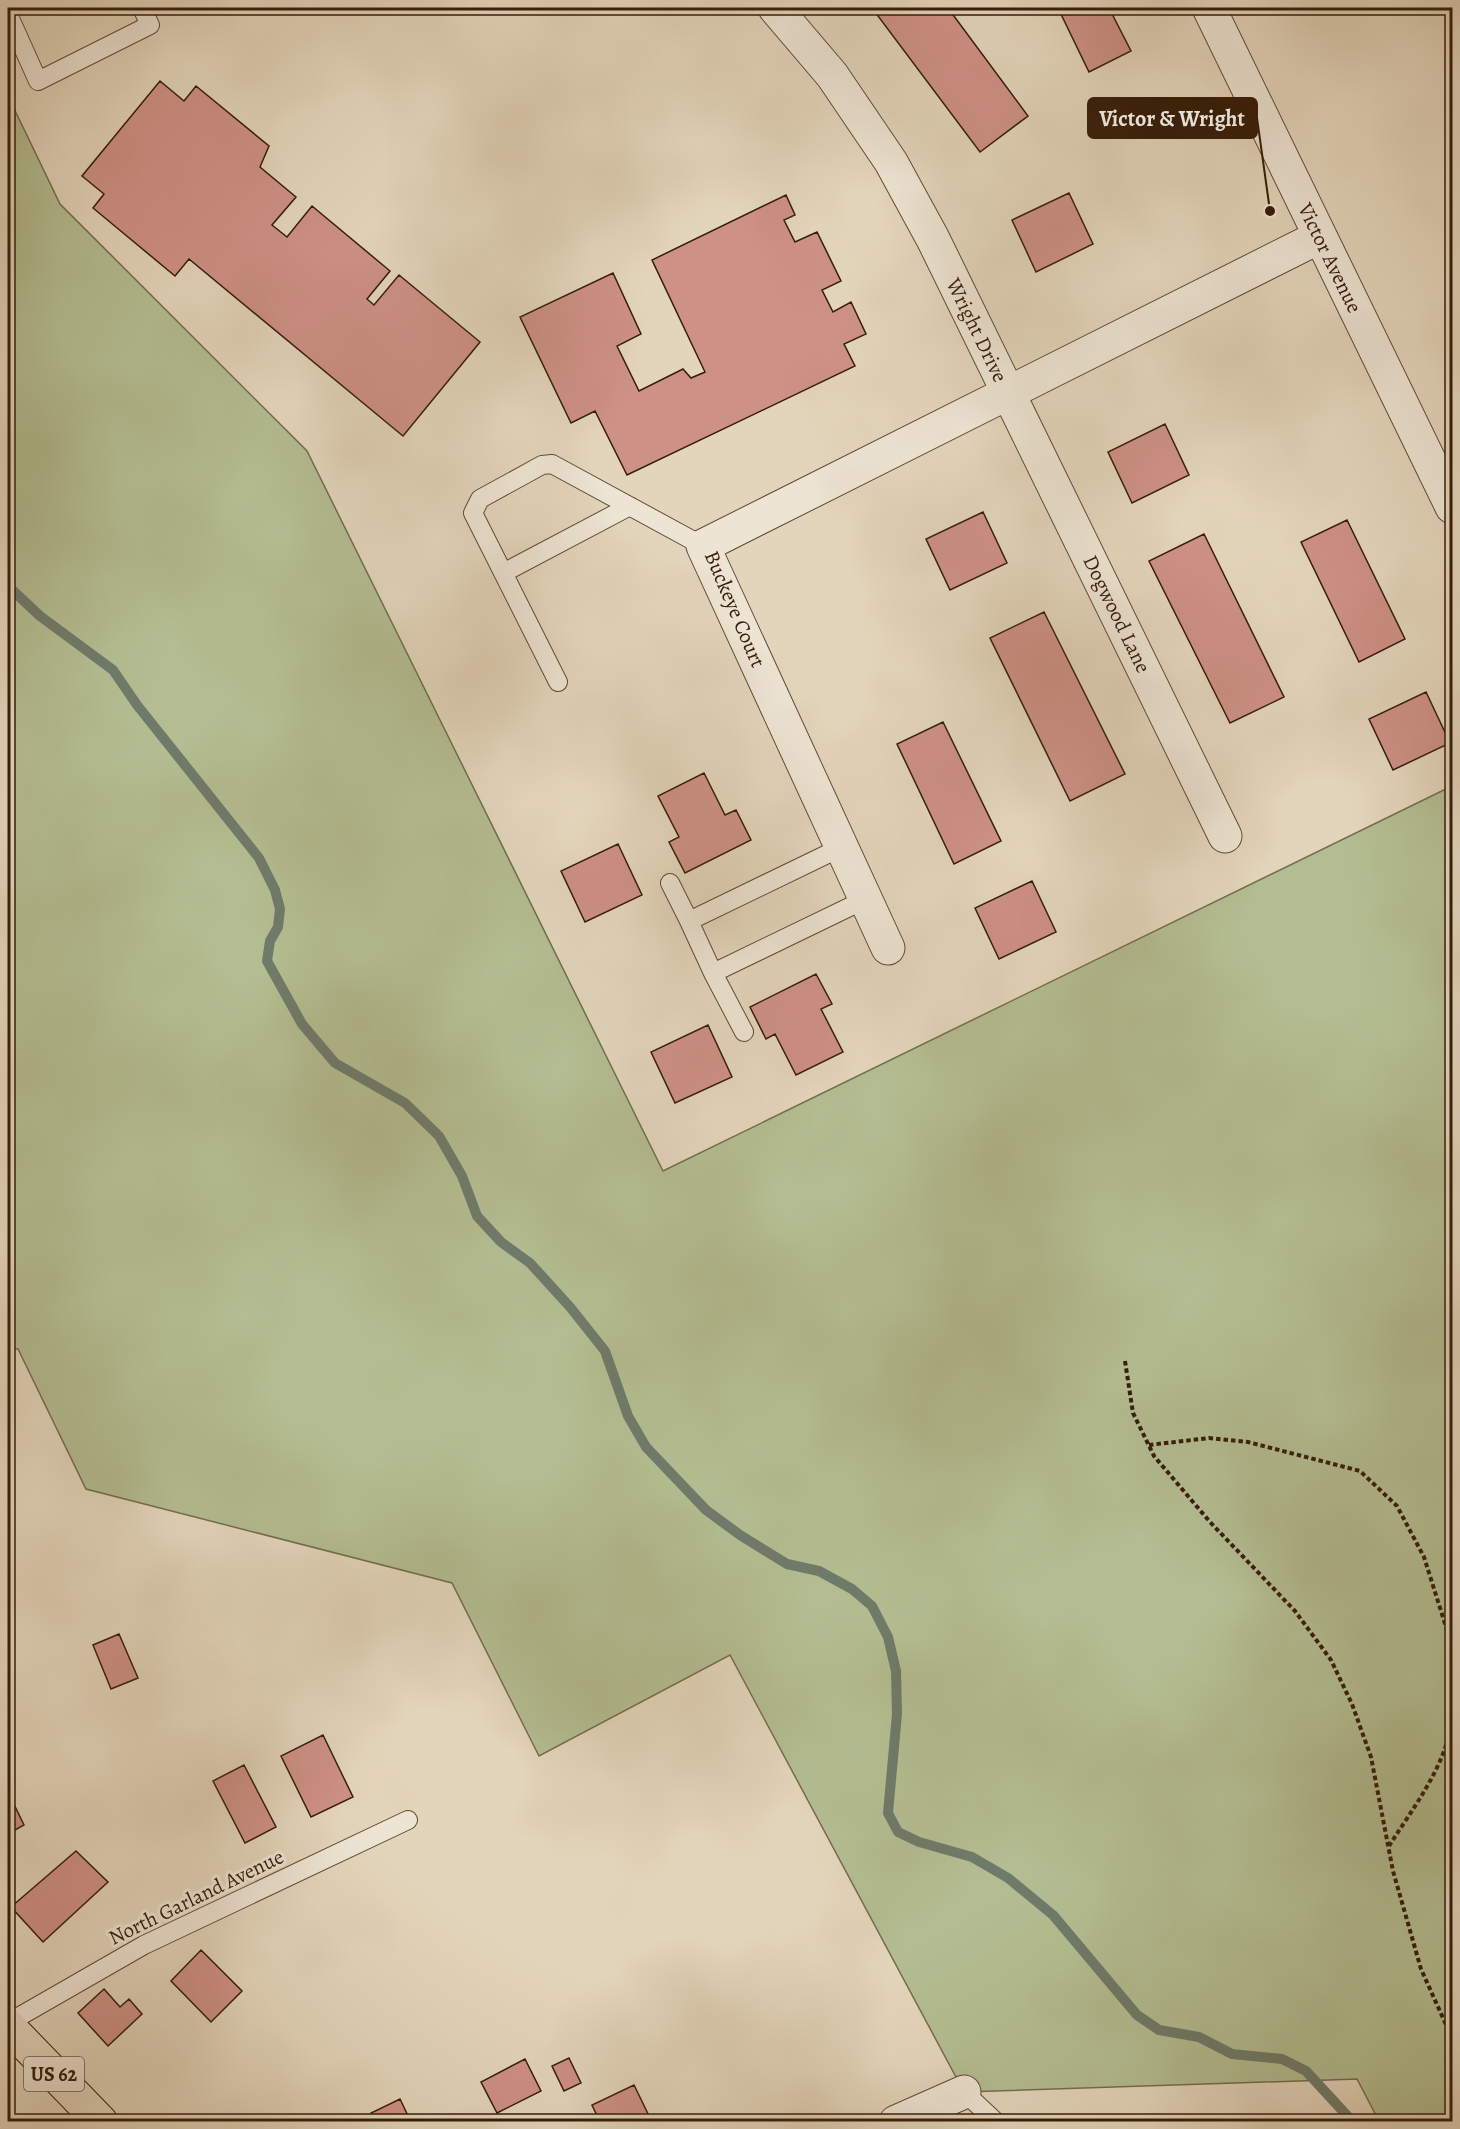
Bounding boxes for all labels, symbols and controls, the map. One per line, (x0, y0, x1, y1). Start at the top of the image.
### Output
callout: Victor & Wright (1088, 98, 1257, 138)
text: Victor & Wright (1098, 104, 1246, 134)
street label: Victor Avenue (1291, 198, 1369, 318)
street label: Wright Drive (939, 272, 1014, 387)
street label: Buckeye Court (698, 546, 772, 672)
street label: Dogwood Lane (1076, 550, 1158, 678)
street label: North Garland Avenue (104, 1842, 288, 1952)
road number: US 62 (24, 2057, 84, 2091)

